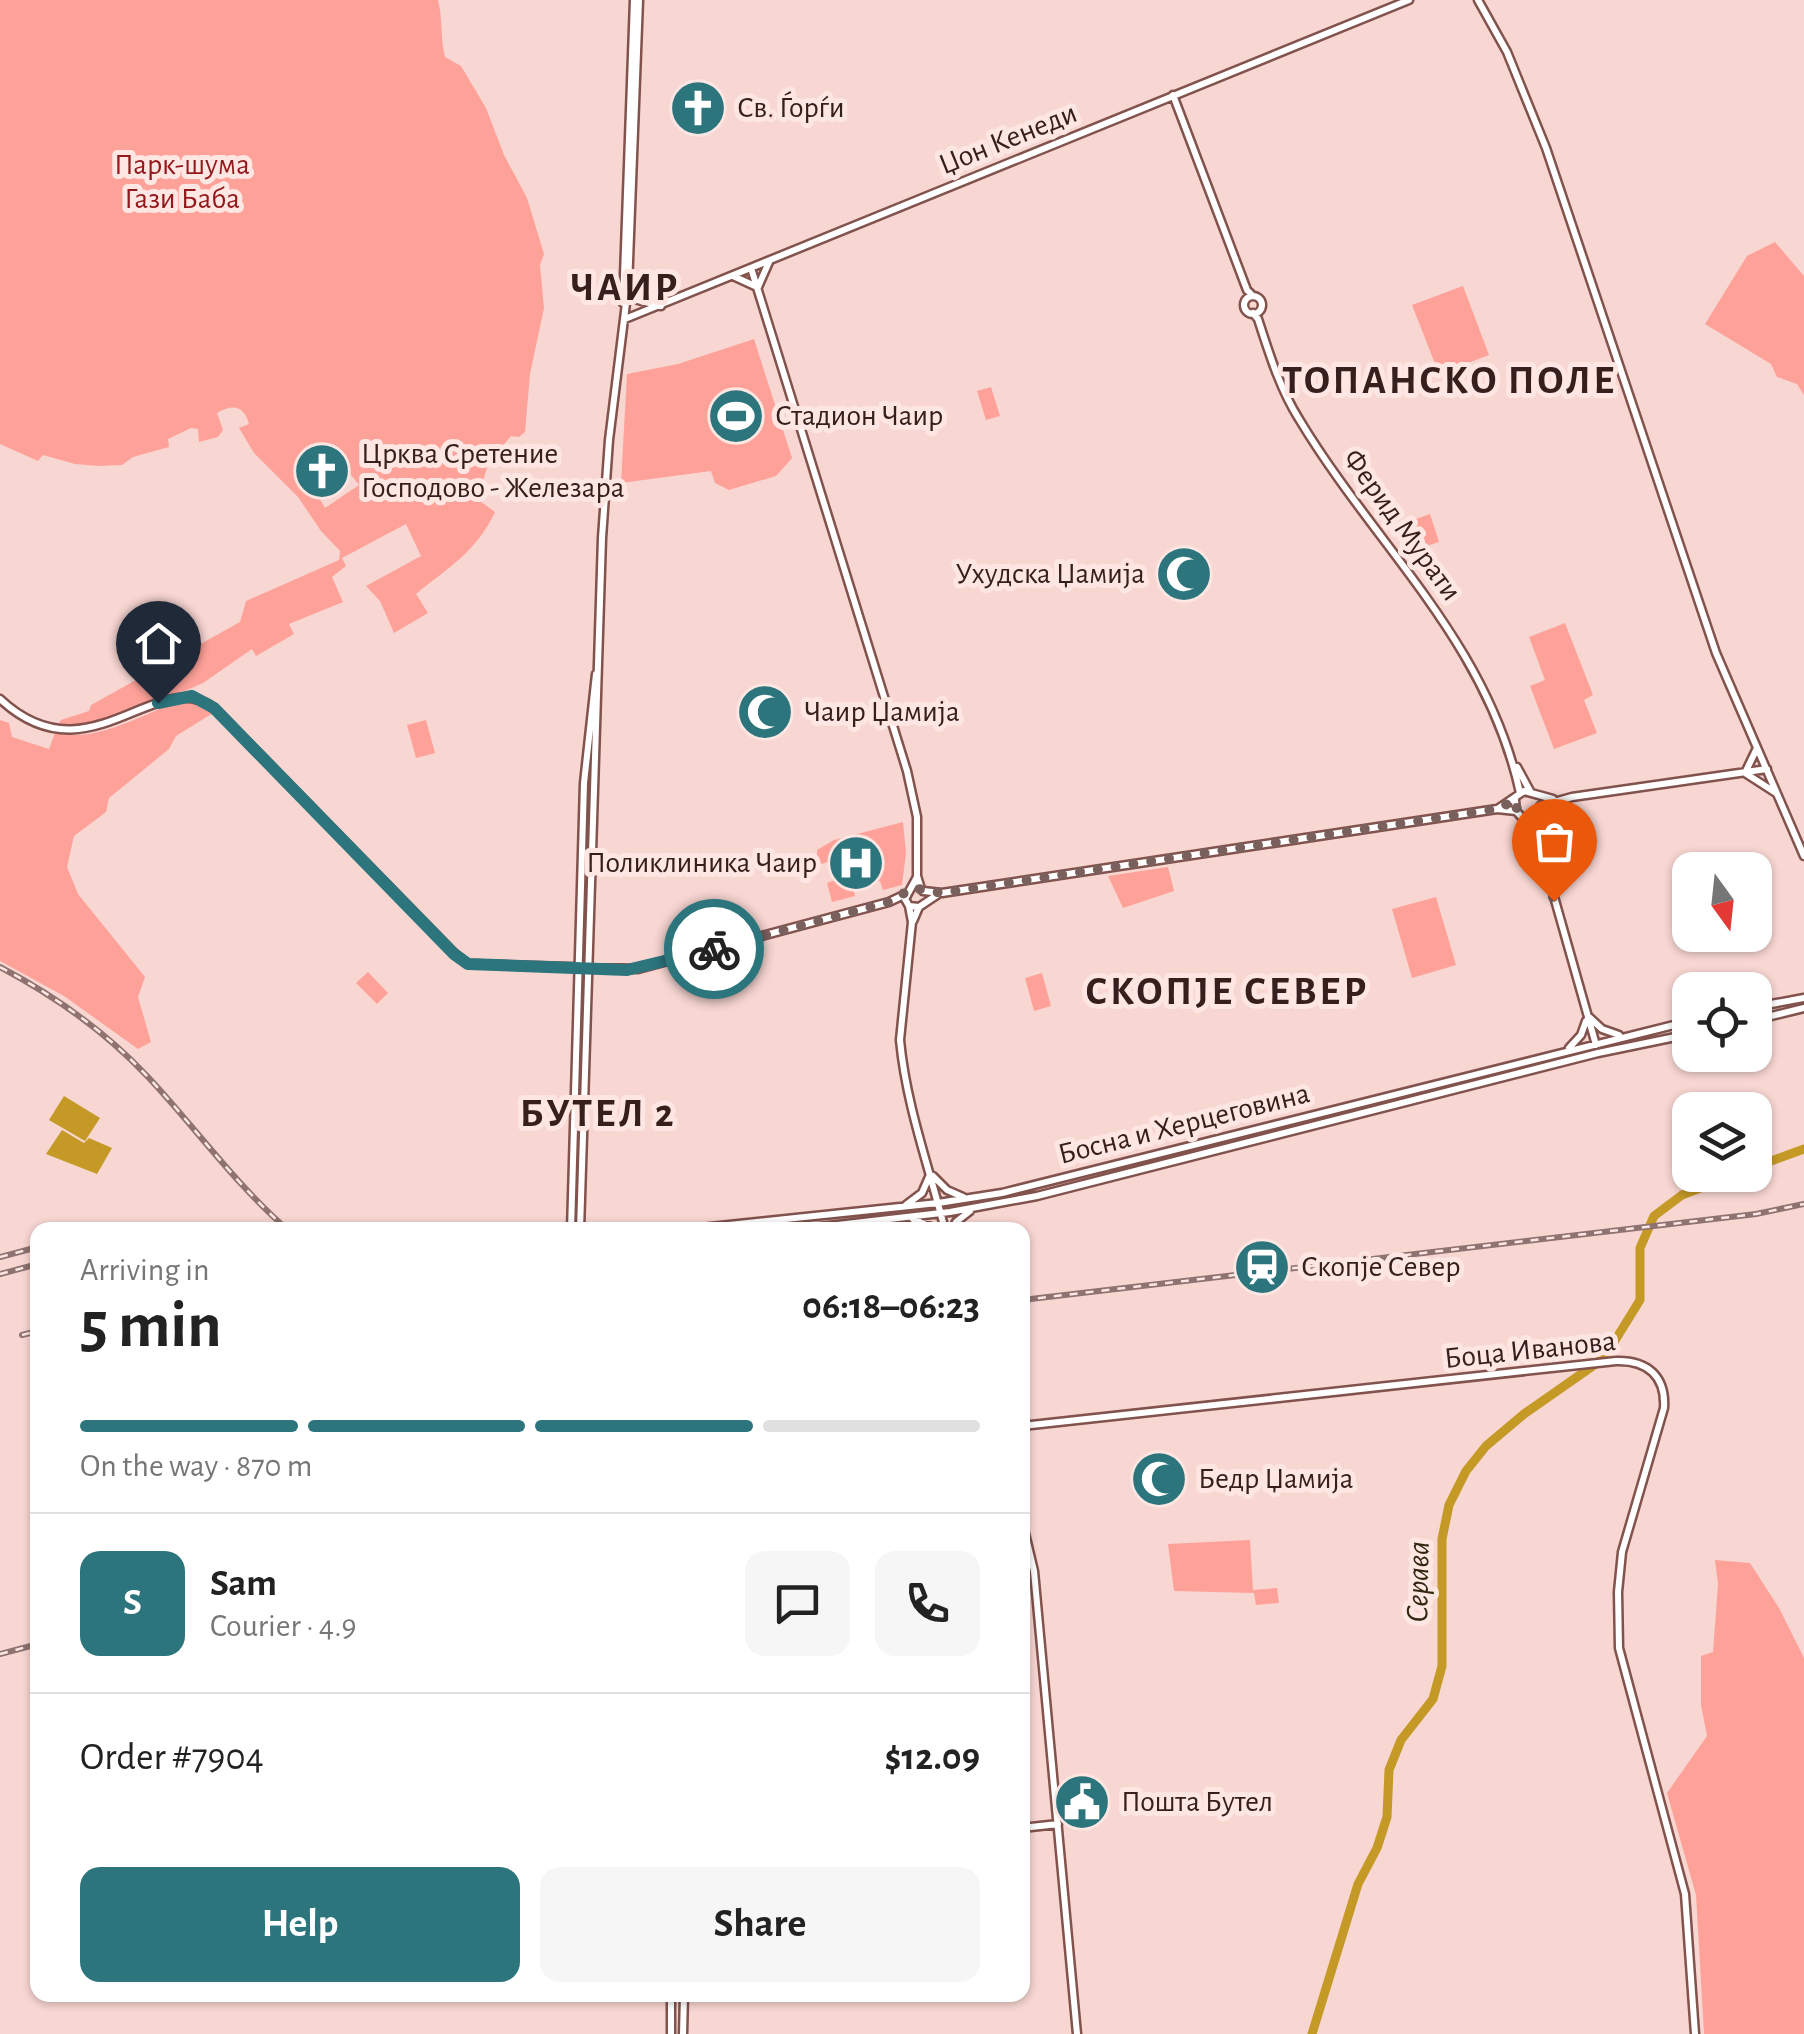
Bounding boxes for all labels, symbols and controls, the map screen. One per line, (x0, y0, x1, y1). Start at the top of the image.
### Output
church icon: Св. Ѓорѓи (668, 78, 728, 138)
place label: Св. Ѓорѓи (737, 91, 845, 123)
street label: Џон Кенеди (935, 98, 1081, 180)
park label: Парк-шума Гази Баба (114, 150, 250, 214)
district label: ЧАИР (570, 268, 680, 308)
district label: ТОПАНСКО ПОЛЕ (1282, 361, 1618, 401)
sports icon: Стадион Чаир (706, 386, 766, 446)
place label: Стадион Чаир (775, 401, 943, 431)
place label: Црква Сретение Господово - Железара (361, 439, 624, 503)
church icon: Црква Сретение Господово - Железара (292, 441, 352, 501)
street label: Ферид Мурати (1337, 444, 1467, 606)
mosque icon: Ухудска Џамија (1154, 544, 1214, 604)
place label: Ухудска Џамија (955, 559, 1145, 589)
pin (116, 601, 201, 704)
icon: home (131, 616, 186, 671)
mosque icon: Чаир Џамија (735, 682, 795, 742)
place label: Чаир Џамија (804, 697, 960, 727)
pin (1512, 799, 1597, 902)
icon: bag (1527, 814, 1582, 869)
hospital icon: Поликлиника Чаир (826, 833, 886, 893)
place label: Поликлиника Чаир (586, 848, 817, 878)
north arrow (1672, 852, 1772, 952)
map controls (1672, 852, 1772, 1192)
courier (664, 899, 764, 999)
icon: bike (687, 922, 742, 977)
district label: СКОПЈЕ СЕВЕР (1085, 972, 1369, 1012)
button: locate (1672, 972, 1772, 1072)
street label: Босна и Херцеговина (1055, 1078, 1313, 1170)
button: layers (1672, 1092, 1772, 1192)
district label: БУТЕЛ 2 (520, 1094, 676, 1134)
station icon: Скопје Север (1232, 1237, 1292, 1297)
place label: Скопје Север (1301, 1252, 1460, 1282)
text: Arriving in (80, 1254, 209, 1286)
text: 06:18–06:23 (802, 1288, 980, 1326)
text: 5 min (80, 1294, 222, 1359)
street label: Боца Иванова (1443, 1326, 1617, 1374)
mosque icon: Бедр Џамија (1129, 1449, 1189, 1509)
text: On the way · 870 m (80, 1450, 312, 1482)
place label: Бедр Џамија (1198, 1464, 1354, 1494)
water label: Серава (1401, 1541, 1436, 1623)
button: chat (745, 1551, 850, 1656)
button: phone (875, 1551, 980, 1656)
text: Sam (210, 1565, 277, 1603)
text: S (123, 1584, 142, 1622)
text: Courier · 4.9 (210, 1610, 357, 1642)
text: Order #7904 (80, 1739, 264, 1777)
text: $12.09 (884, 1739, 980, 1777)
public building icon: Пошта Бутел (1052, 1772, 1112, 1832)
place label: Пошта Бутел (1121, 1787, 1273, 1817)
button: Help (80, 1867, 520, 1982)
button: Share (540, 1867, 980, 1982)

